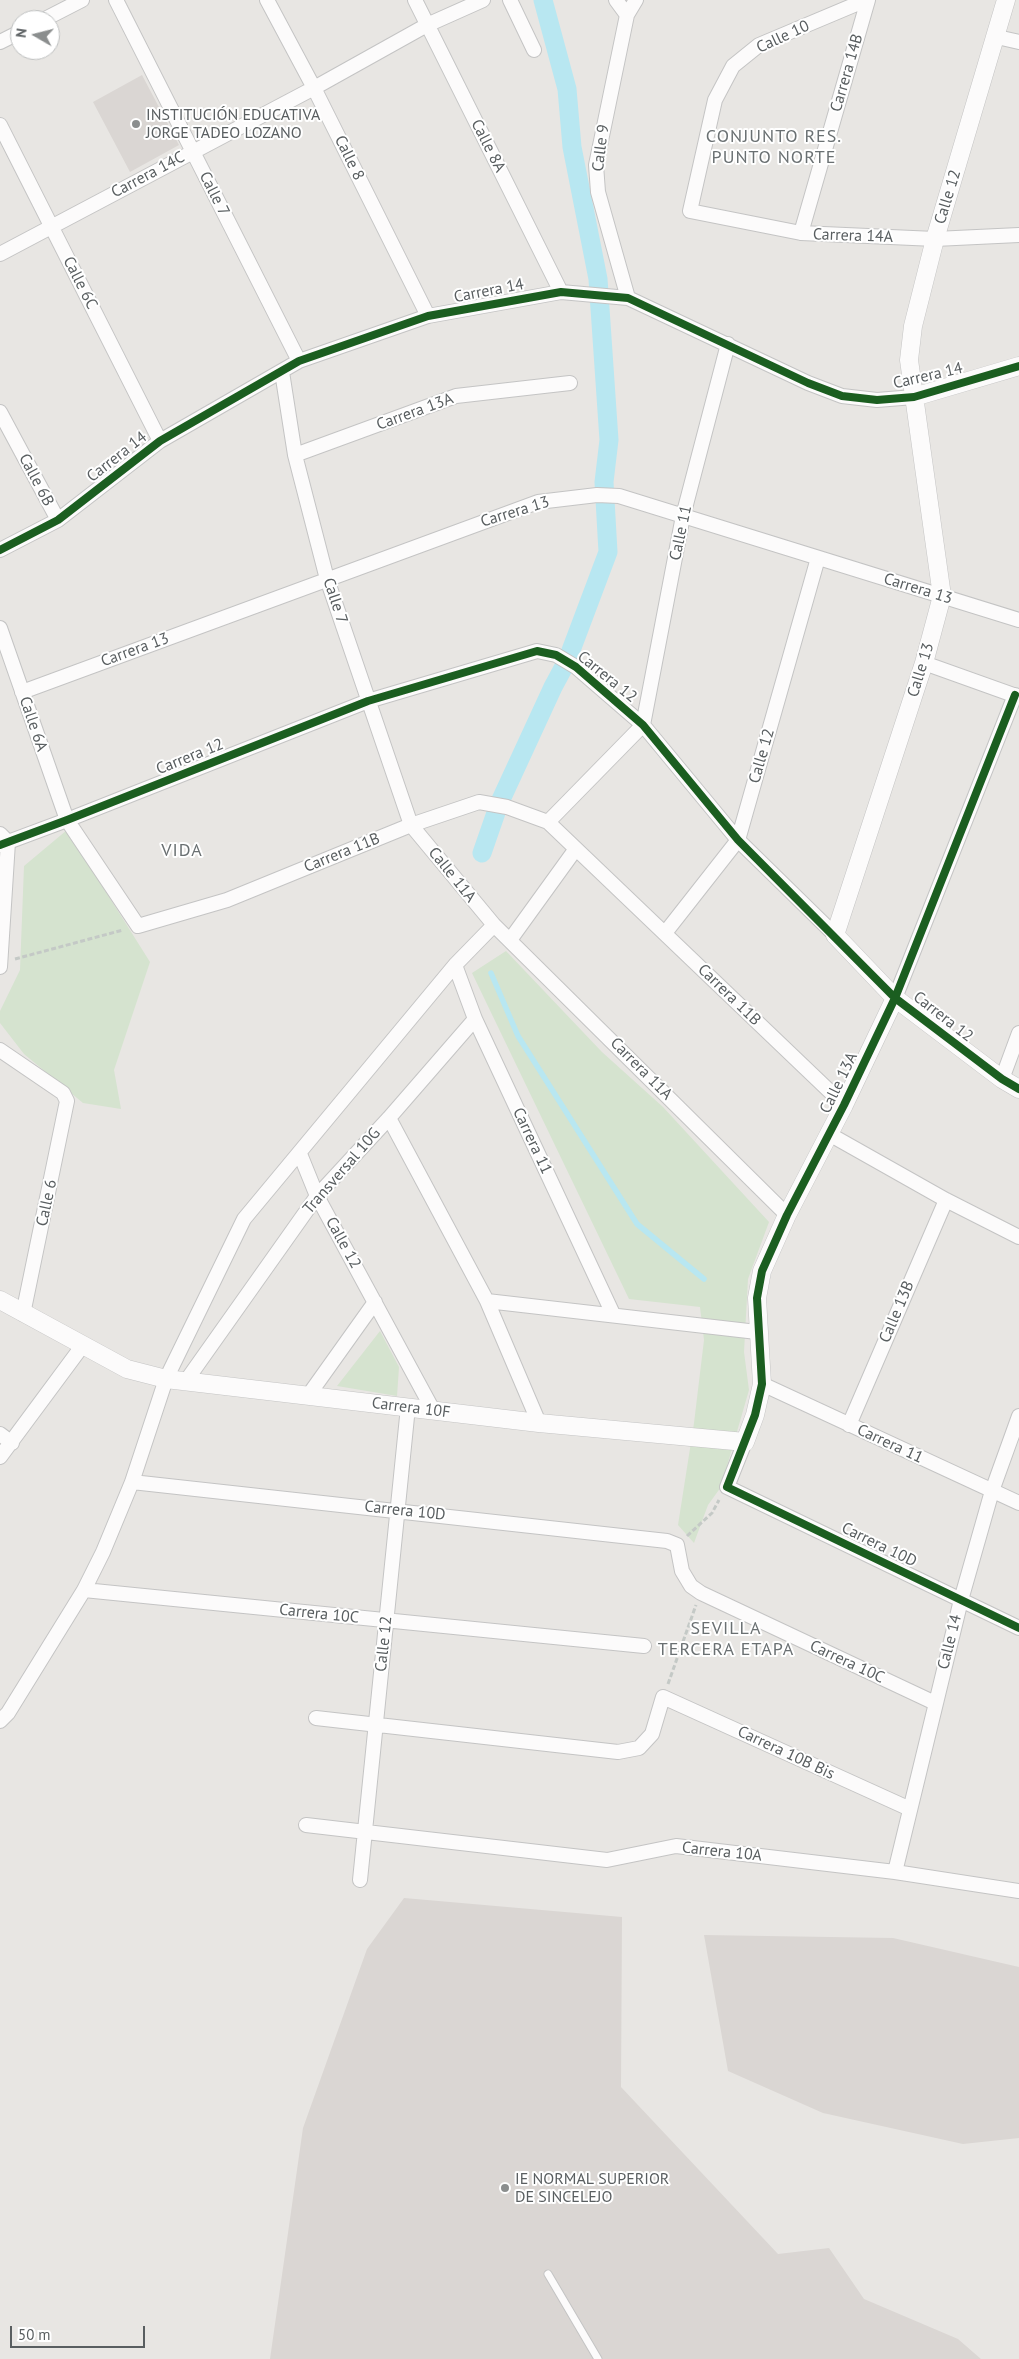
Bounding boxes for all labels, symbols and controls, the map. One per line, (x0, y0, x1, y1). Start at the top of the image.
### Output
north arrow (10, 10, 60, 60)
street label: Calle 10 (754, 16, 812, 58)
text: N (12, 27, 31, 39)
street label: Carrera 14B (827, 32, 867, 114)
place label: INSTITUCIÓN EDUCATIVA JORGE TADEO LOZANO (146, 105, 320, 143)
street label: Calle 8A (467, 116, 509, 176)
marker: INSTITUCIÓN EDUCATIVA JORGE TADEO LOZANO (130, 118, 142, 130)
street label: Calle 9 (589, 123, 613, 173)
district label: CONJUNTO RES. PUNTO NORTE (704, 126, 844, 168)
street label: Calle 8 (330, 133, 368, 183)
street label: Carrera 14C (108, 148, 188, 202)
street label: Calle 12 (931, 167, 965, 227)
street label: Calle 7 (195, 169, 233, 219)
street label: Carrera 14A (813, 225, 893, 247)
street label: Calle 6C (59, 254, 101, 312)
street label: Carrera 14 (452, 275, 526, 307)
street label: Carrera 14 (891, 359, 965, 393)
street label: Carrera 13A (374, 389, 456, 435)
street label: Carrera 14 (83, 428, 151, 486)
street label: Calle 6B (14, 451, 58, 509)
street label: Carrera 13 (478, 492, 552, 532)
street label: Calle 11 (666, 504, 696, 562)
street label: Carrera 13 (881, 569, 955, 609)
street label: Calle 7 (319, 576, 351, 626)
street label: Carrera 13 (98, 629, 172, 671)
street label: Calle 13 (904, 640, 938, 700)
street label: Carrera 12 (573, 647, 641, 707)
street label: Calle 6A (15, 694, 51, 754)
street label: Calle 12 (745, 726, 779, 786)
street label: Carrera 12 (154, 735, 226, 779)
street label: Carrera 11B (301, 829, 383, 877)
district label: VIDA (161, 840, 203, 862)
street label: Calle 11A (424, 844, 480, 906)
street label: Carrera 11B (693, 960, 765, 1030)
street label: Carrera 12 (909, 988, 977, 1046)
street label: Carrera 11A (606, 1034, 676, 1104)
street label: Calle 13A (816, 1049, 862, 1117)
street label: Carrera 11 (508, 1105, 556, 1177)
street label: Transversal 10G (299, 1124, 385, 1218)
street label: Calle 6 (33, 1178, 61, 1228)
street label: Calle 12 (321, 1214, 365, 1272)
street label: Calle 13B (875, 1278, 919, 1346)
street label: Carrera 10F (371, 1394, 451, 1422)
street label: Carrera 11 (854, 1420, 926, 1468)
street label: Carrera 10D (364, 1497, 446, 1525)
street label: Carrera 10D (838, 1519, 920, 1571)
street label: Carrera 10C (278, 1600, 360, 1628)
street label: Calle 14 (934, 1613, 966, 1671)
street label: Calle 12 (372, 1615, 396, 1673)
district label: SEVILLA TERCERA ETAPA (656, 1618, 796, 1660)
street label: Carrera 10C (807, 1636, 887, 1688)
street label: Carrera 10B Bis (734, 1722, 838, 1784)
street label: Carrera 10A (681, 1838, 763, 1866)
place label: IE NORMAL SUPERIOR DE SINCELEJO (515, 2169, 669, 2207)
marker: IE NORMAL SUPERIOR DE SINCELEJO (499, 2182, 511, 2194)
scale bar (12, 2316, 148, 2348)
text: 50 m (18, 2325, 51, 2344)

